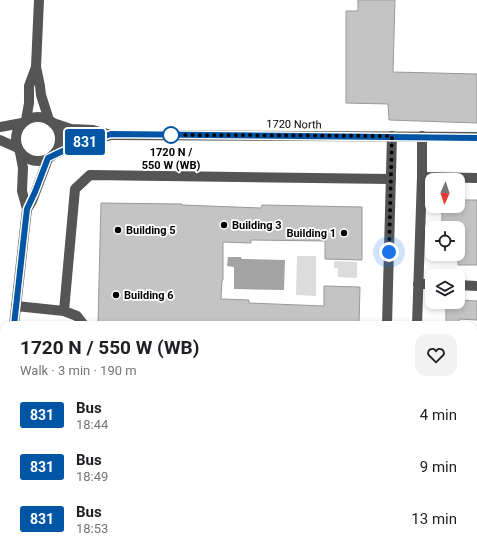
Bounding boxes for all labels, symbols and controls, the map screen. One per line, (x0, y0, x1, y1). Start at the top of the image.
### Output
street label: 1720 North (266, 118, 322, 131)
marker: 1720 N / 550 W (WB) (162, 126, 180, 144)
line badge: 831 (62, 129, 108, 155)
text: 831 (73, 134, 97, 150)
place label: 1720 N / 550 W (WB) (142, 146, 200, 172)
north arrow (425, 173, 465, 213)
map controls (425, 173, 465, 309)
place label: Building 3 (232, 219, 282, 232)
marker: Building 3 (219, 220, 229, 230)
button: locate (425, 221, 465, 261)
place label: Building 5 (126, 224, 176, 237)
marker: Building 5 (113, 225, 123, 235)
place label: Building 1 (286, 227, 336, 240)
marker: Building 1 (339, 228, 349, 238)
your location (379, 242, 399, 262)
button: layers (425, 269, 465, 309)
place label: Building 6 (124, 289, 174, 302)
marker: Building 6 (111, 290, 121, 300)
button: heart (415, 334, 457, 376)
text: 1720 N / 550 W (WB) (20, 336, 199, 359)
text: Walk · 3 min · 190 m (20, 363, 137, 378)
text: Bus (76, 399, 102, 417)
text: 4 min (420, 406, 457, 424)
text: 831 (30, 407, 54, 423)
text: 18:44 (76, 417, 108, 432)
text: Bus (76, 451, 102, 469)
text: 9 min (420, 458, 457, 476)
text: 831 (30, 459, 54, 475)
text: 18:49 (76, 469, 108, 484)
text: Bus (76, 503, 102, 521)
text: 13 min (411, 510, 457, 528)
text: 831 (30, 511, 54, 527)
text: 18:53 (76, 521, 108, 536)

